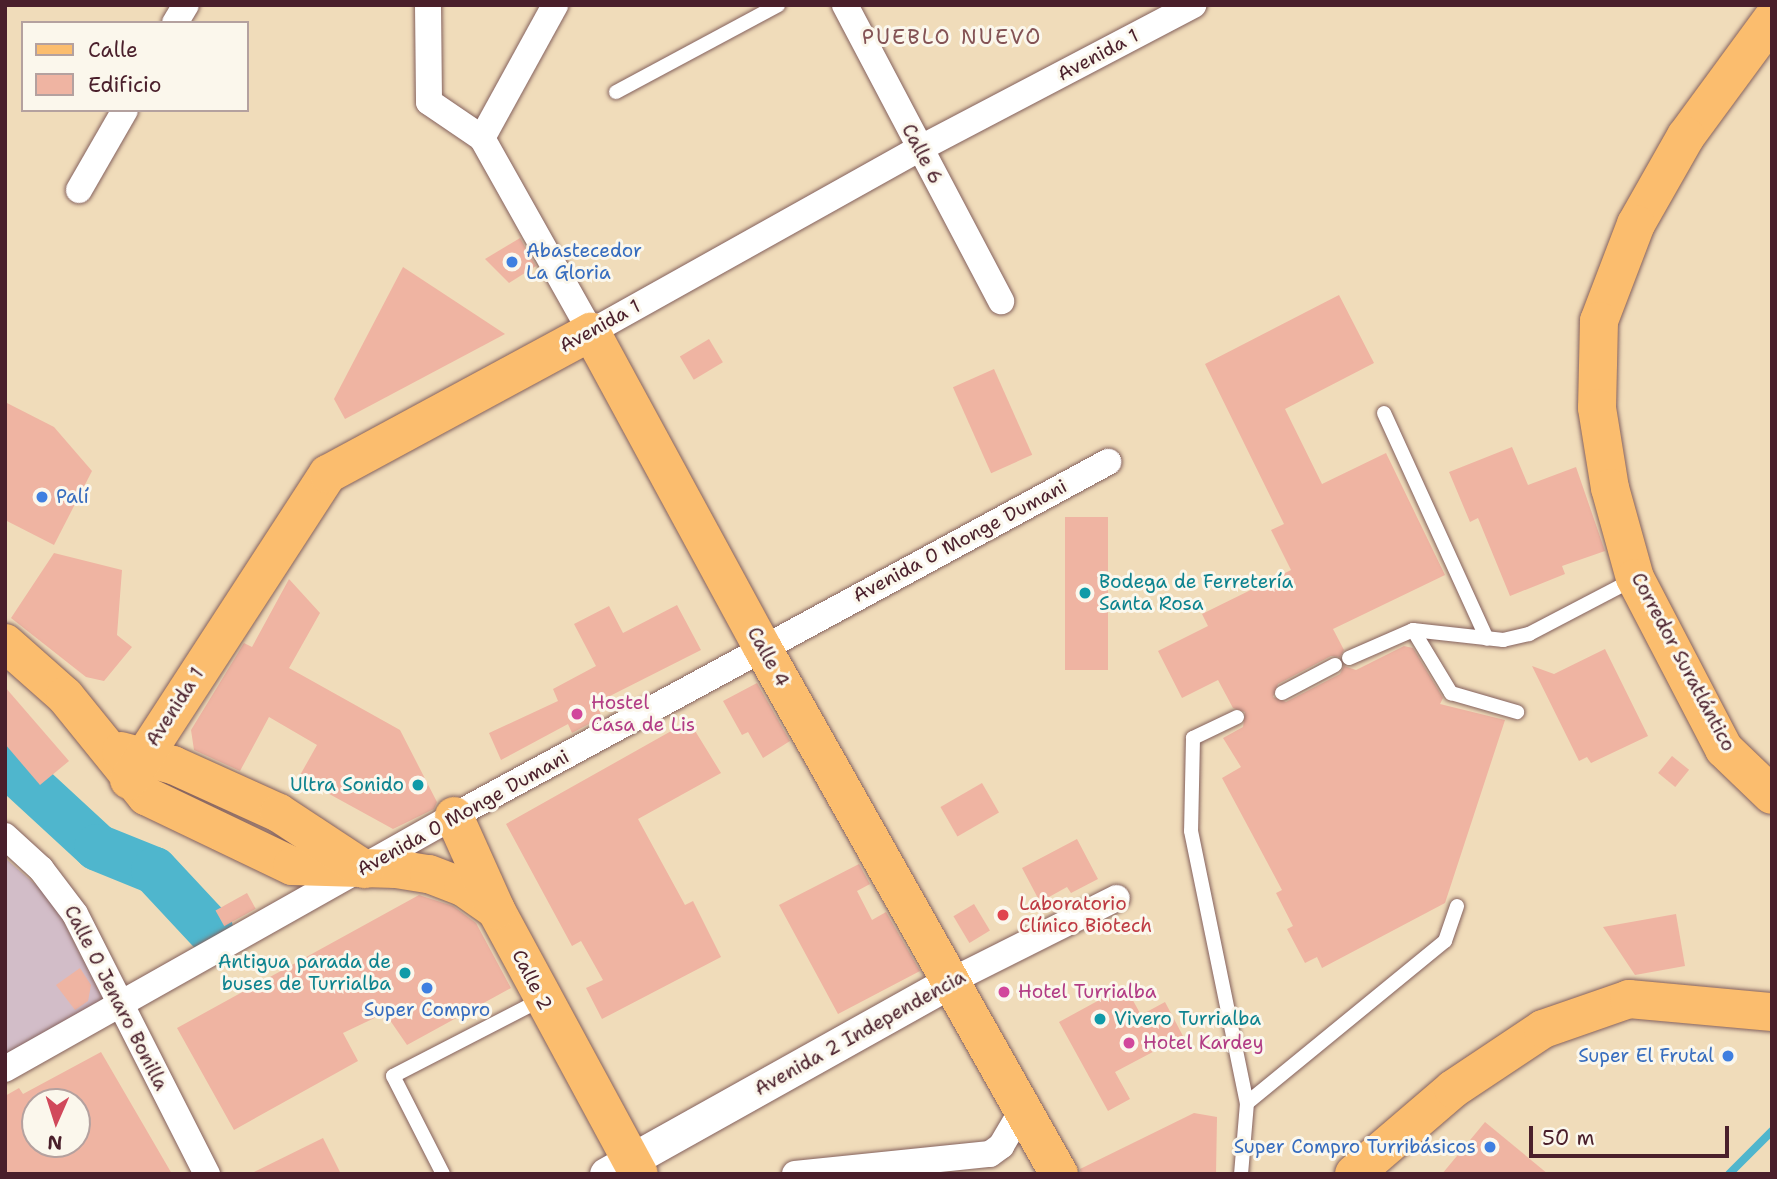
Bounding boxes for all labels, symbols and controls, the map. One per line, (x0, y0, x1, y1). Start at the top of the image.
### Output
legend (21, 21, 248, 112)
district label: PUEBLO NUEVO (863, 24, 1041, 50)
street label: Avenida 1 (1053, 24, 1143, 86)
text: Calle (88, 36, 138, 64)
text: Edificio (88, 71, 161, 99)
street label: Calle 6 (897, 120, 947, 188)
place label: Abastecedor La Gloria (526, 240, 642, 284)
marker: Abastecedor La Gloria (504, 254, 520, 270)
street label: Avenida 1 (556, 295, 644, 357)
street label: Avenida 0 Monge Dumani (849, 475, 1071, 607)
place label: Palí (56, 486, 89, 508)
marker: Palí (34, 489, 50, 505)
street label: Corredor Suratlántico (1626, 569, 1740, 755)
place label: Bodega de Ferretería Santa Rosa (1099, 571, 1293, 615)
marker: Bodega de Ferretería Santa Rosa (1077, 585, 1093, 601)
street label: Calle 4 (742, 623, 794, 691)
street label: Avenida 1 (141, 664, 209, 750)
place label: Hostel Casa de Lis (591, 692, 695, 736)
marker: Hostel Casa de Lis (569, 706, 585, 722)
street label: Avenida 0 Monge Dumani (353, 745, 573, 881)
place label: Ultra Sonido (290, 774, 404, 796)
marker: Ultra Sonido (410, 777, 426, 793)
place label: Laboratorio Clínico Biotech (1019, 893, 1152, 937)
street label: Calle 0 Jenaro Bonilla (59, 902, 173, 1094)
marker: Laboratorio Clínico Biotech (993, 905, 1013, 925)
street label: Calle 2 (507, 946, 557, 1014)
place label: Antigua parada de buses de Turrialba (218, 951, 391, 995)
marker: Antigua parada de buses de Turrialba (397, 965, 413, 981)
street label: Avenida 2 Independencia (751, 965, 969, 1101)
marker: Super Compro (419, 980, 435, 996)
place label: Hotel Turrialba (1018, 981, 1156, 1003)
marker: Hotel Turrialba (996, 984, 1012, 1000)
place label: Super Compro (364, 999, 490, 1021)
place label: Vivero Turrialba (1114, 1008, 1261, 1030)
marker: Vivero Turrialba (1092, 1011, 1108, 1027)
place label: Hotel Kardey (1143, 1032, 1264, 1054)
marker: Hotel Kardey (1121, 1035, 1137, 1051)
place label: Super El Frutal (1578, 1045, 1714, 1067)
marker: Super El Frutal (1720, 1048, 1736, 1064)
north arrow (21, 1088, 91, 1158)
scale bar (1532, 1112, 1732, 1156)
text: 50 m (1542, 1124, 1595, 1152)
text: N (47, 1130, 63, 1155)
place label: Super Compro Turribásicos (1234, 1136, 1476, 1158)
marker: Super Compro Turribásicos (1482, 1139, 1498, 1155)

